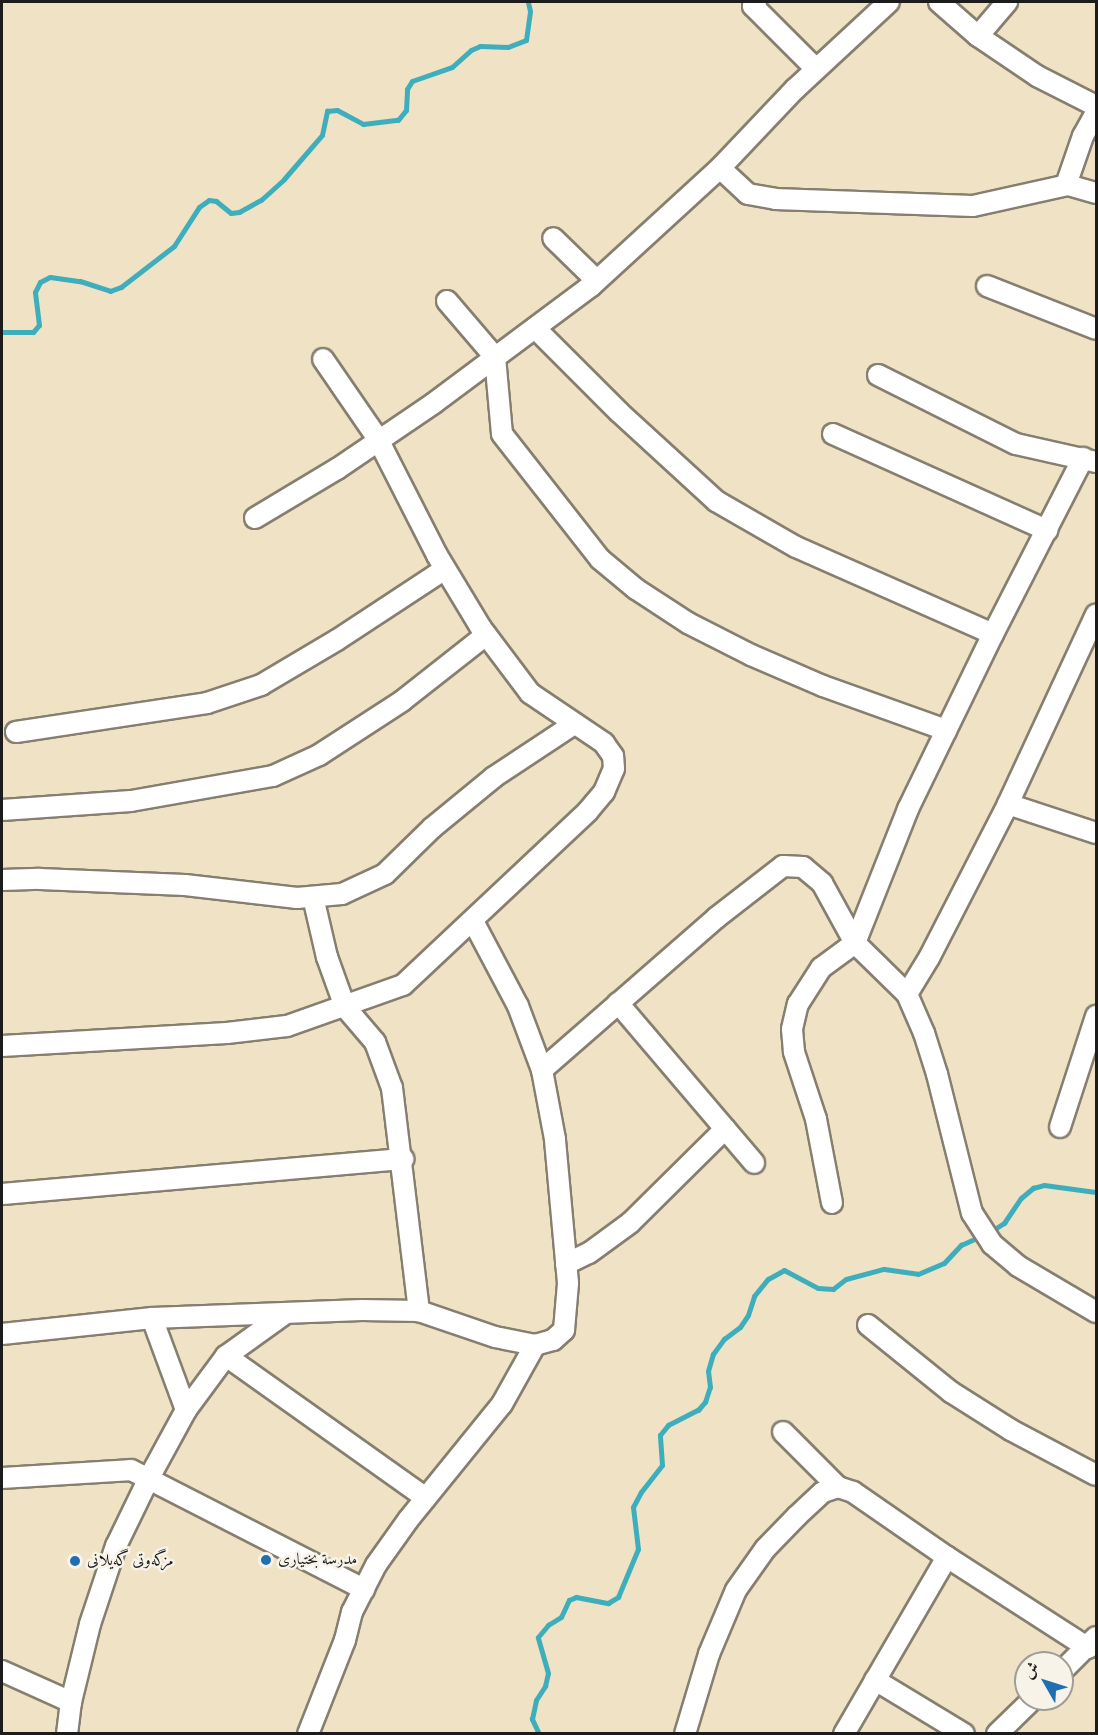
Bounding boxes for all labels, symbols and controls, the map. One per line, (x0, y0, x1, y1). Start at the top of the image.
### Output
place label: مدرسة بختيارى (278, 1550, 357, 1570)
place label: مزگەوتی گەیلانی (87, 1551, 174, 1571)
marker: مدرسة بختيارى (259, 1553, 273, 1567)
marker: مزگەوتی گەیلانی (68, 1554, 82, 1568)
north arrow (1014, 1651, 1074, 1711)
text: ش (1019, 1658, 1044, 1683)

